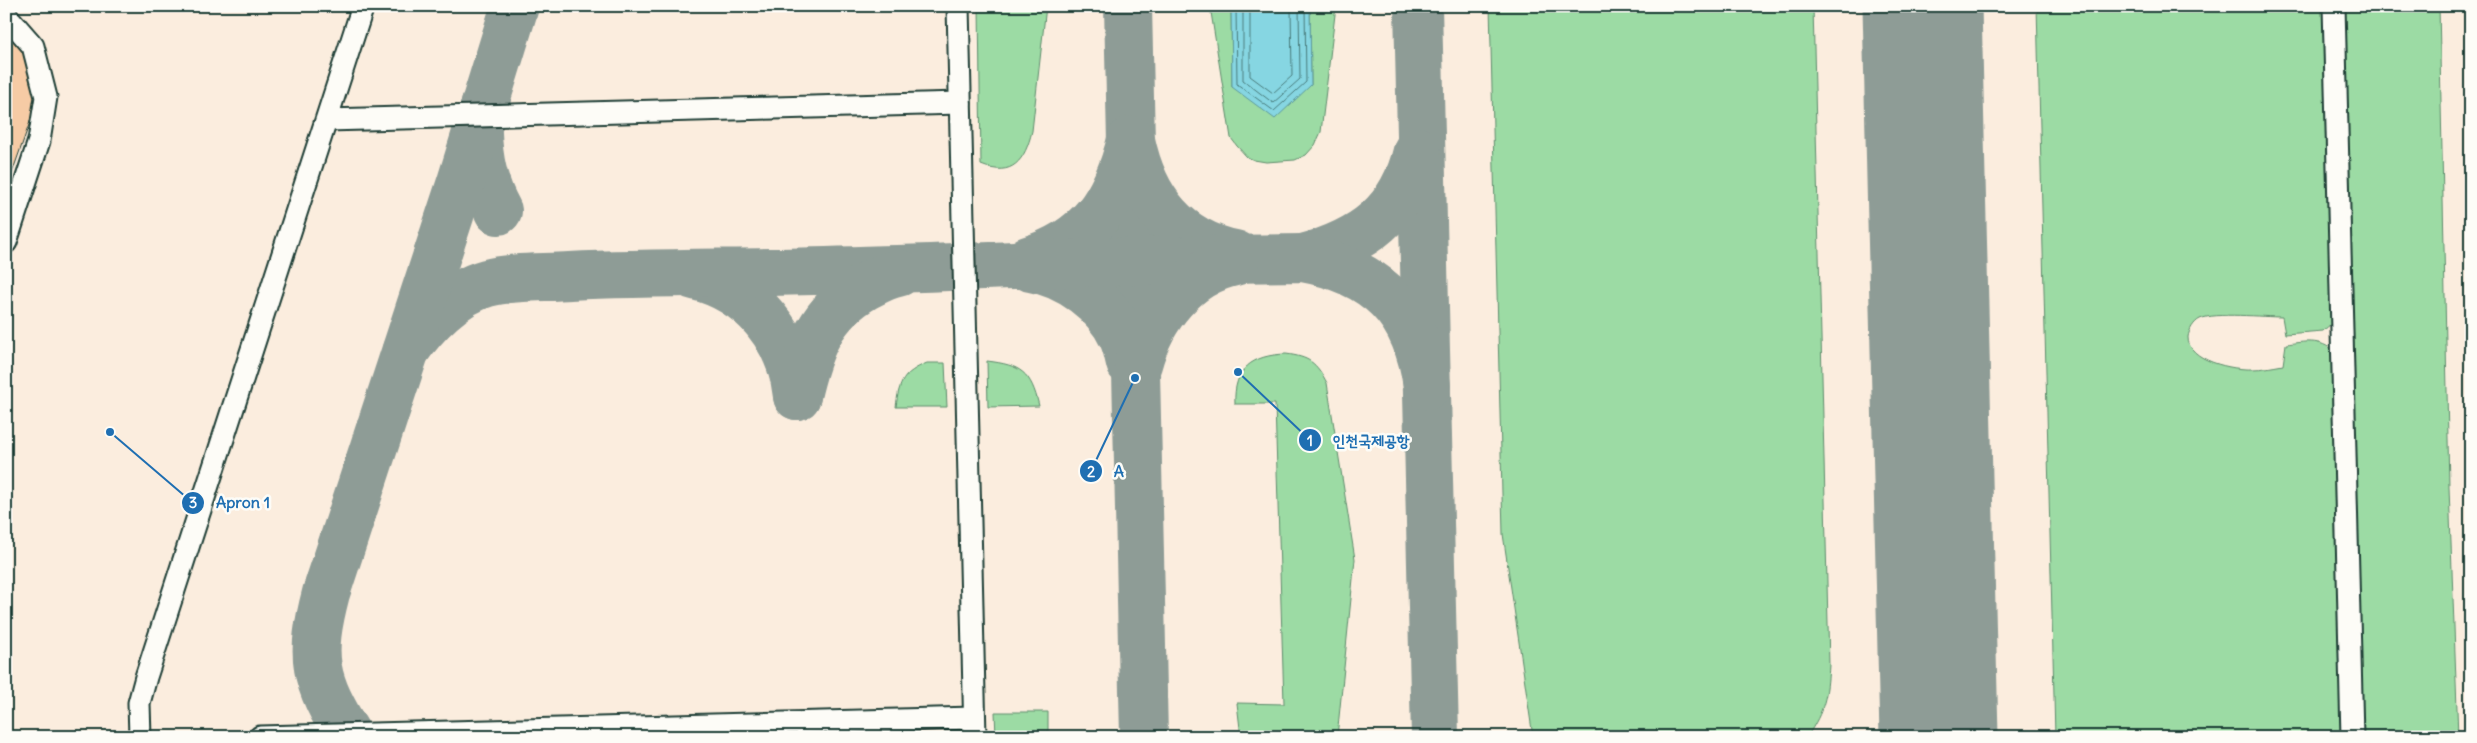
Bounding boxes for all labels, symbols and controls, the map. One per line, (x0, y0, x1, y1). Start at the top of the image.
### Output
callout: 인천국제공항 (1297, 425, 1420, 456)
text: 인천국제공항 (1332, 430, 1410, 450)
text: 1 (1307, 431, 1313, 450)
callout: A (1079, 456, 1134, 487)
text: A (1114, 461, 1124, 481)
text: 2 (1087, 462, 1095, 481)
callout: Apron 1 (180, 487, 280, 518)
text: Apron 1 (216, 492, 270, 513)
text: 3 (189, 493, 197, 512)

